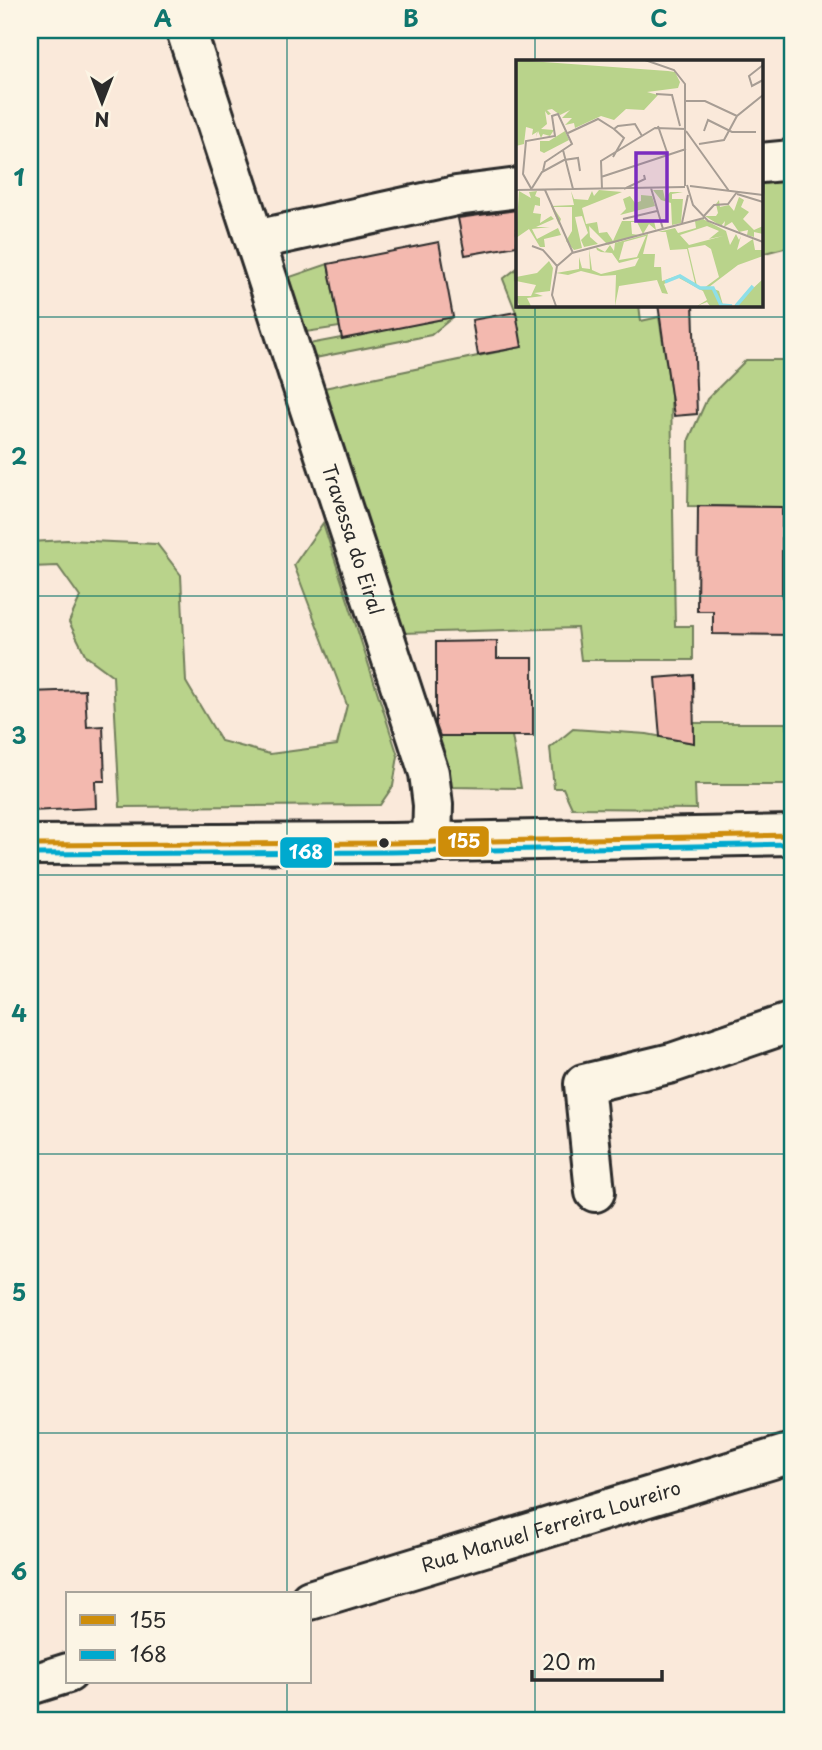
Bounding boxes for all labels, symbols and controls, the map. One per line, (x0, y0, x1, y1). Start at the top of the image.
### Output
text: A (154, 0, 172, 35)
text: B (403, 0, 419, 35)
text: C (650, 0, 668, 35)
inset map (516, 60, 762, 306)
north arrow (66, 66, 136, 136)
text: N (94, 106, 110, 134)
text: 1 (14, 159, 25, 194)
text: 2 (11, 438, 27, 473)
street label: Travessa do Eiral (316, 460, 391, 618)
text: 3 (11, 717, 27, 752)
line badge: 155 (437, 825, 490, 858)
text: 155 (447, 826, 481, 854)
line badge: 168 (279, 836, 333, 869)
unlabelled marker (377, 836, 391, 850)
text: 168 (289, 837, 323, 865)
text: 4 (11, 995, 27, 1030)
text: 5 (12, 1274, 26, 1309)
street label: Rua Manuel Ferreira Loureiro (418, 1473, 684, 1578)
text: 6 (11, 1553, 27, 1588)
legend (66, 1592, 312, 1684)
text: 155 (130, 1603, 166, 1635)
text: 168 (130, 1637, 167, 1669)
scale bar (532, 1638, 661, 1682)
text: 20 m (542, 1645, 596, 1677)

